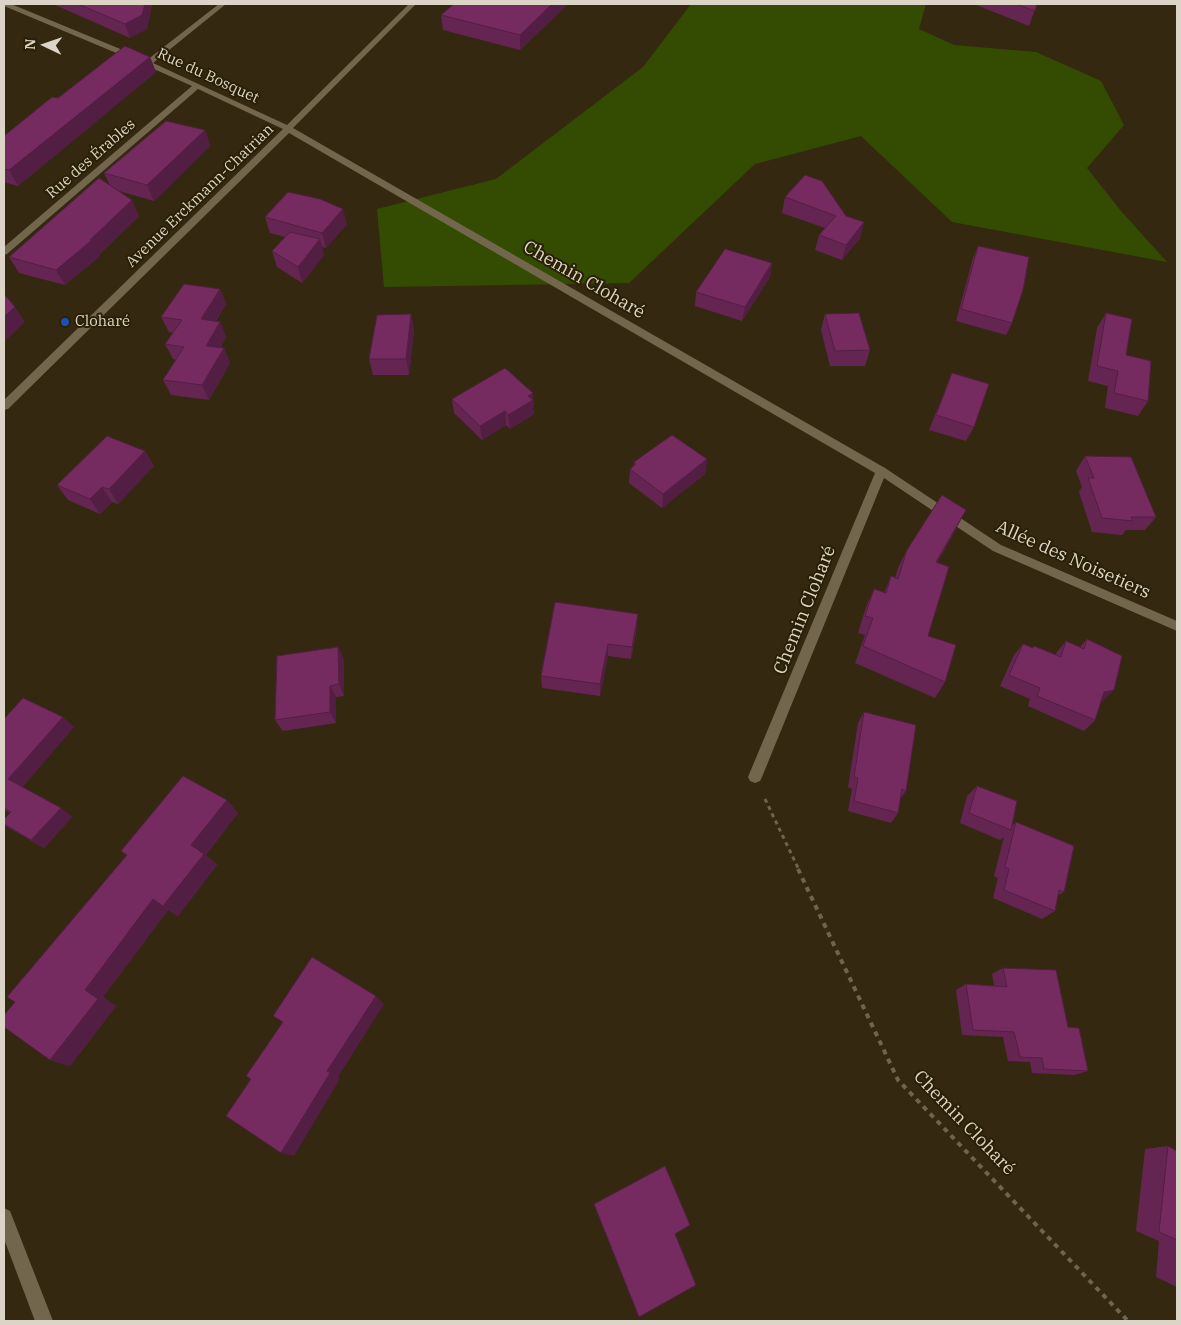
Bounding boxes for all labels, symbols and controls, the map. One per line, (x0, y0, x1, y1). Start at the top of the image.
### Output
north arrow (20, 20, 70, 70)
text: N (21, 38, 39, 50)
street label: Rue du Bosquet (154, 45, 262, 107)
street label: Rue des Érables (43, 116, 139, 202)
street label: Avenue Erckmann-Chatrian (122, 121, 278, 271)
street label: Chemin Cloharé (519, 236, 649, 324)
place label: Cloharé (75, 313, 130, 331)
marker: Cloharé (59, 316, 71, 328)
street label: Allée des Noisetiers (993, 516, 1153, 604)
street label: Chemin Cloharé (769, 542, 841, 678)
street label: Chemin Cloharé (909, 1066, 1019, 1180)

